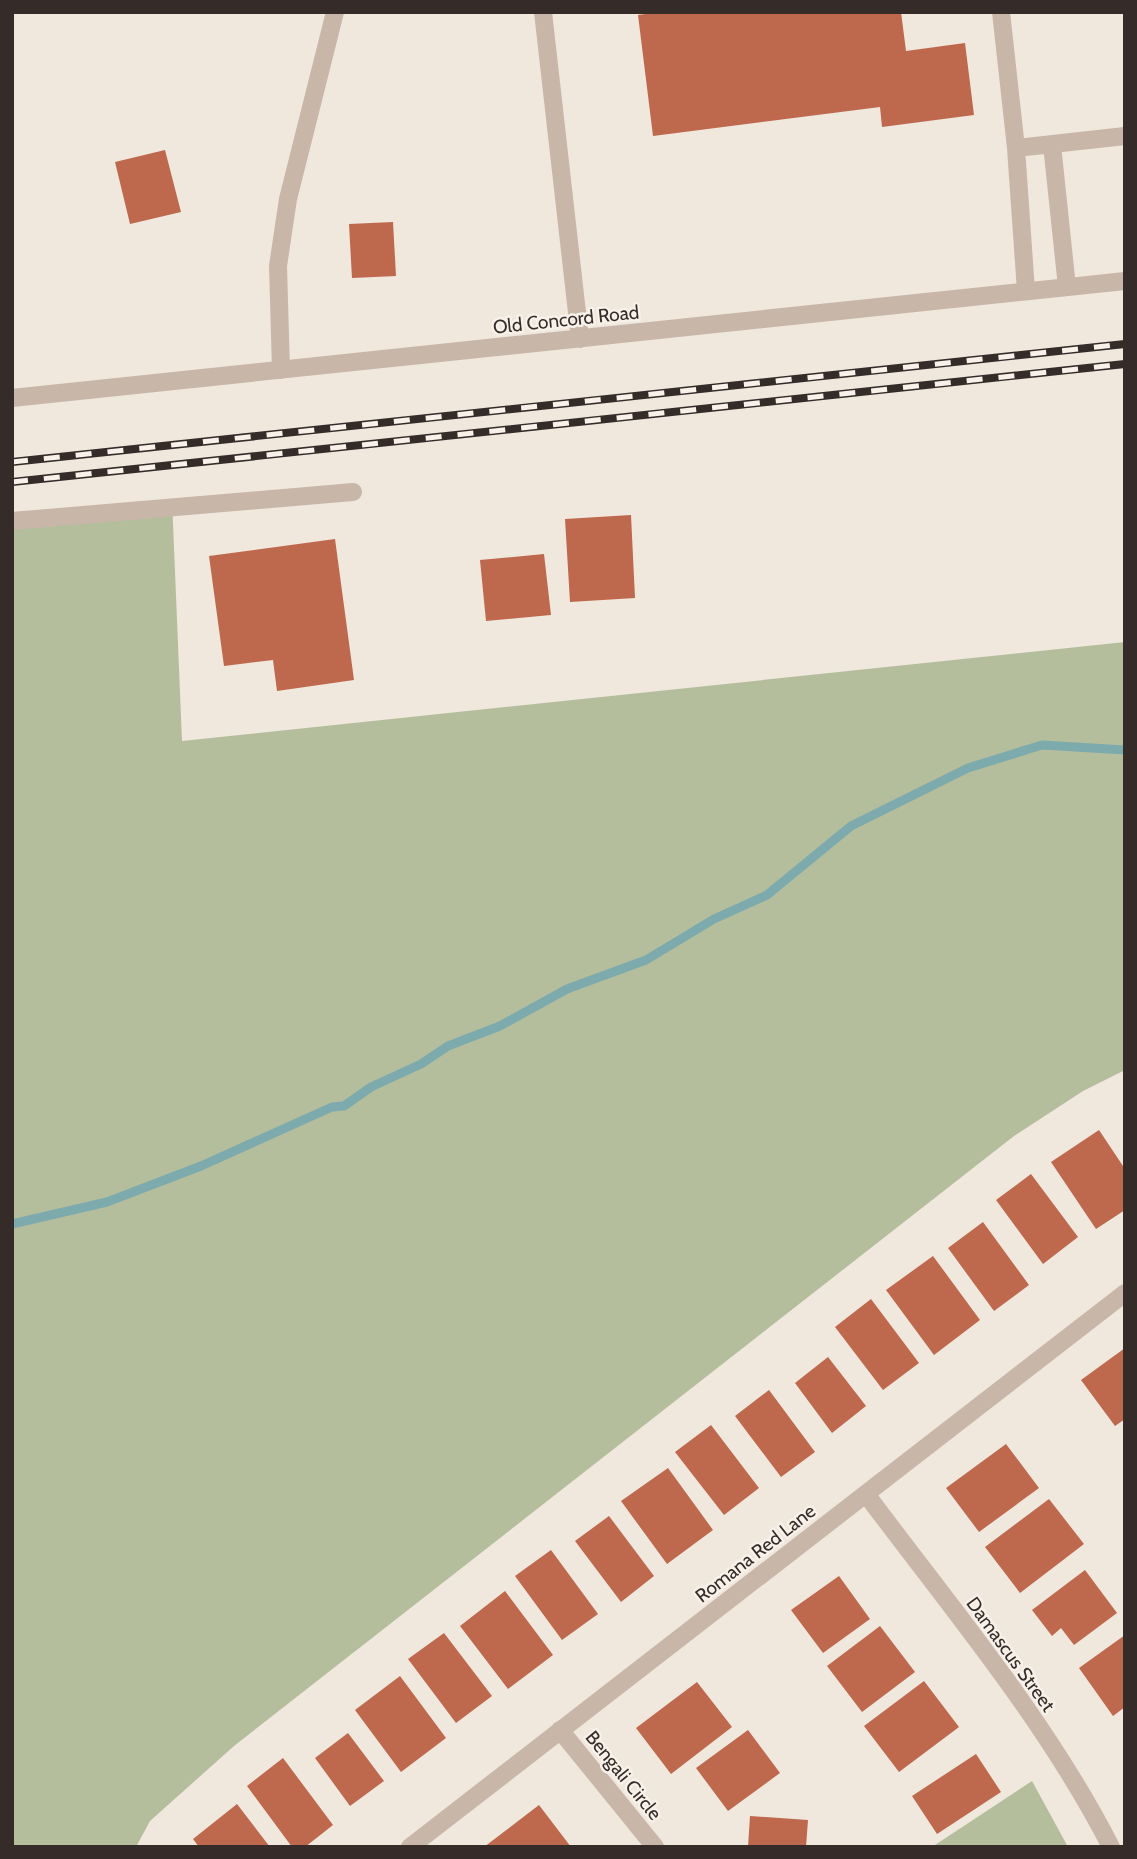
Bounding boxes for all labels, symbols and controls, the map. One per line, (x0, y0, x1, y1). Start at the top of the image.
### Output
street label: Old Concord Road (492, 300, 640, 339)
street label: Romana Red Lane (691, 1499, 820, 1607)
street label: Damascus Street (961, 1593, 1060, 1717)
street label: Bengali Circle (581, 1726, 667, 1825)

